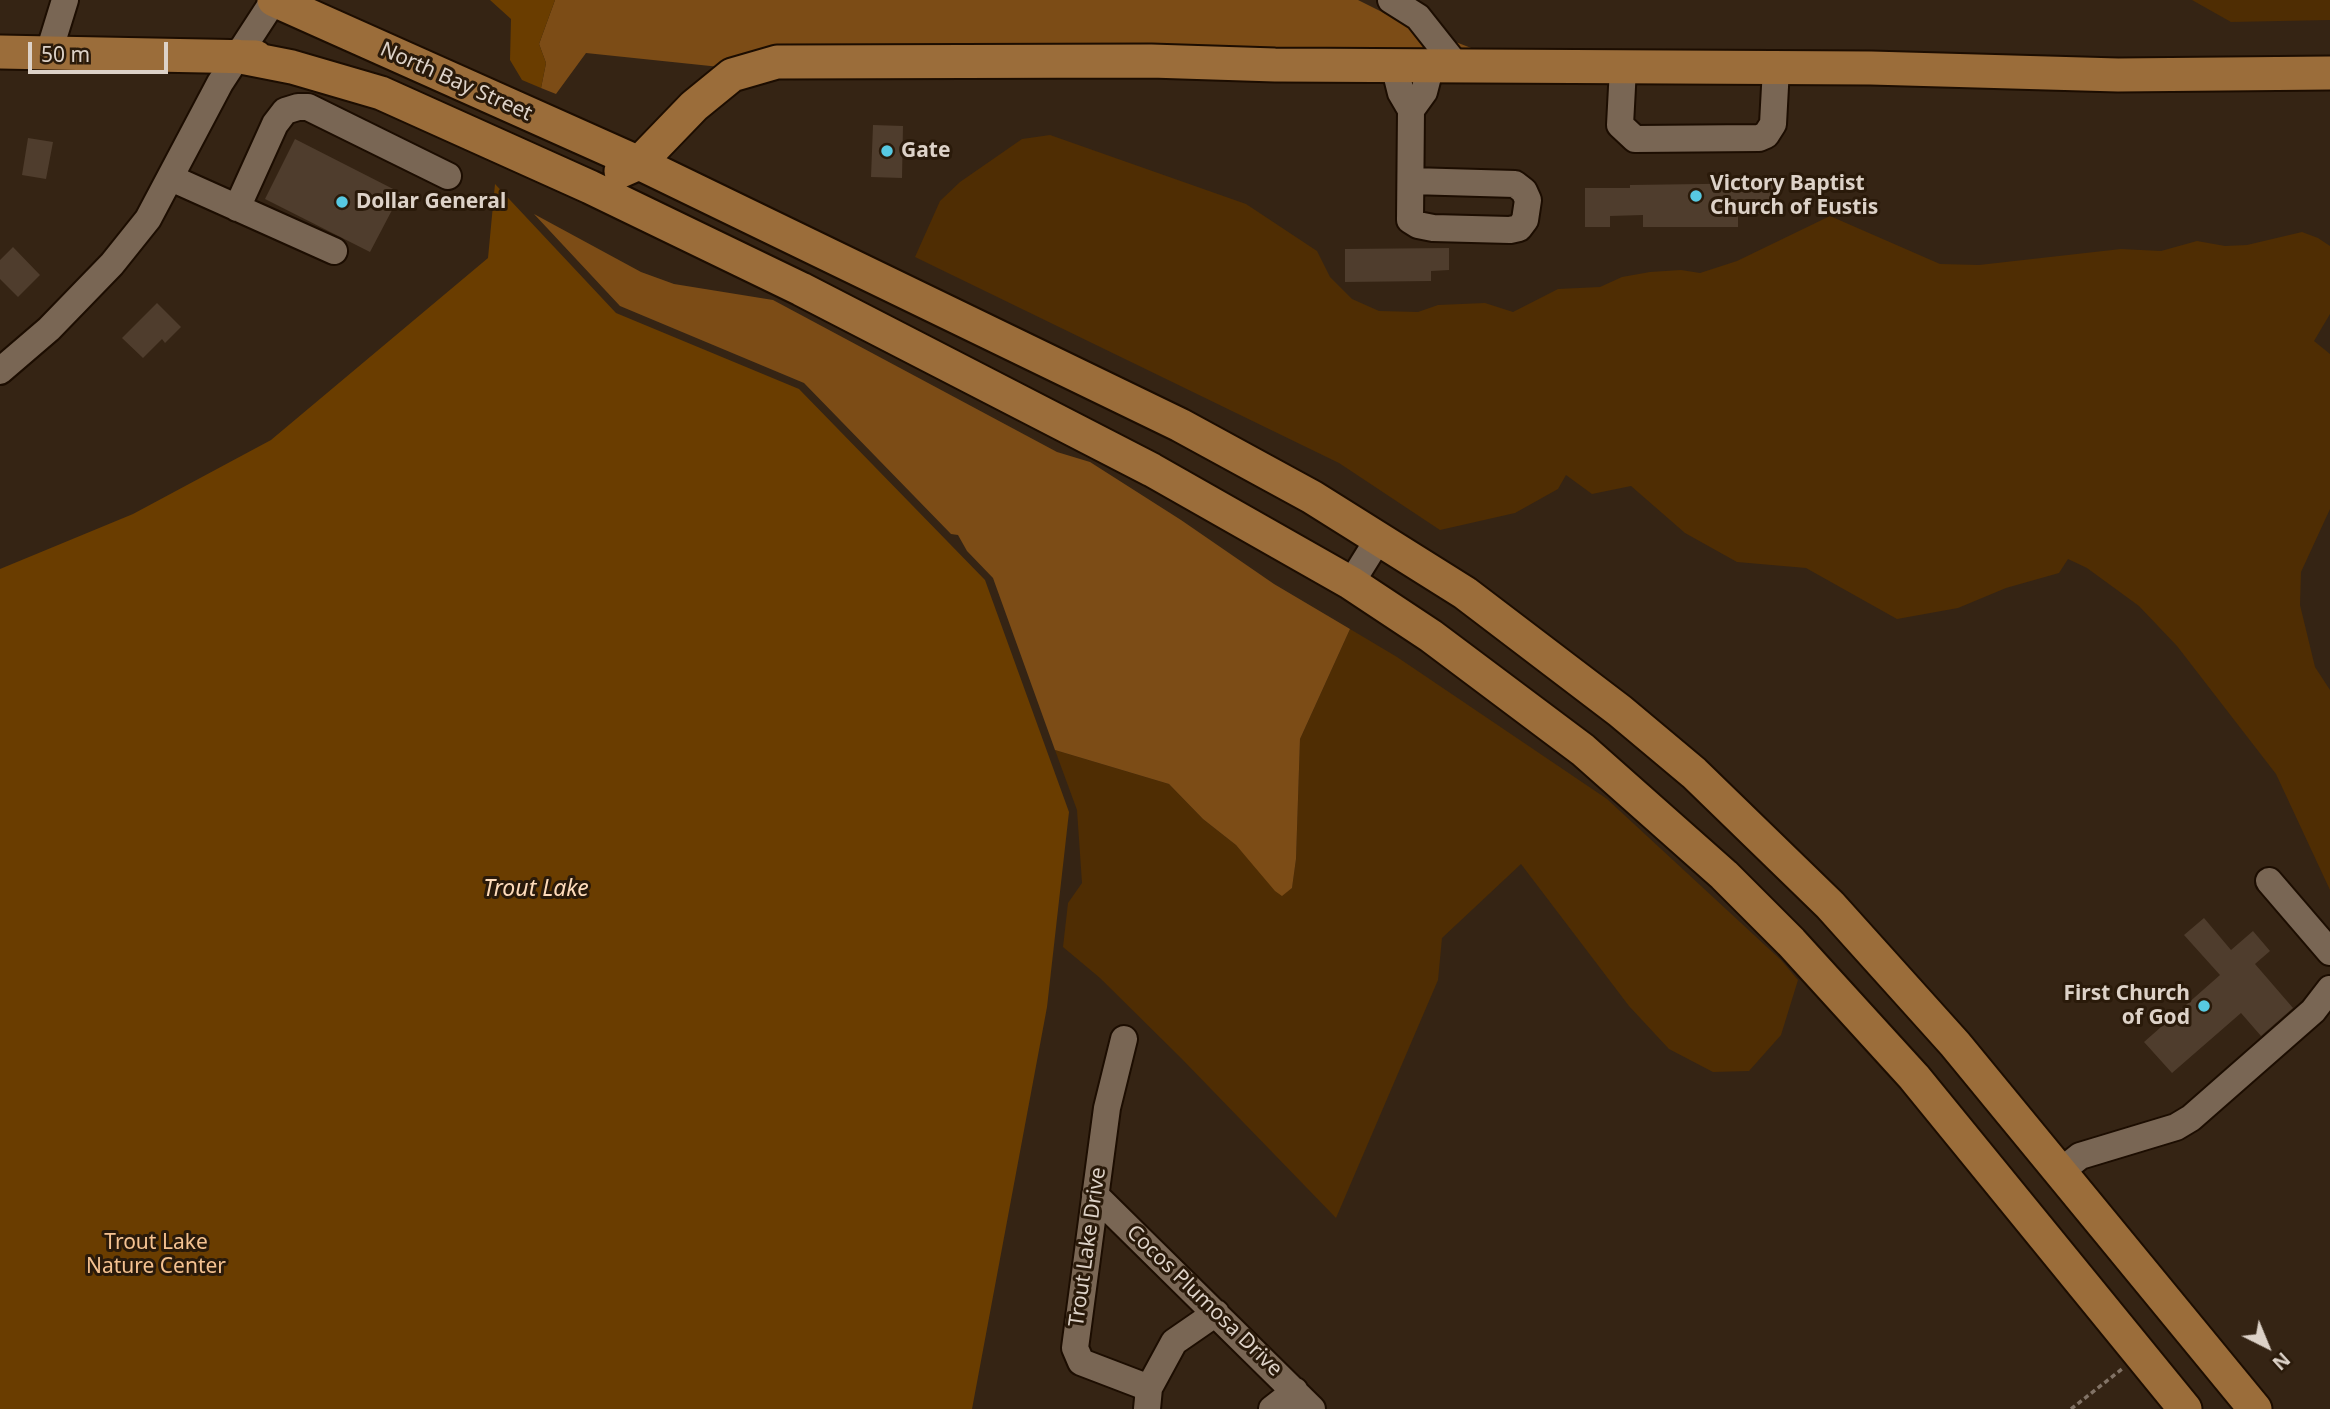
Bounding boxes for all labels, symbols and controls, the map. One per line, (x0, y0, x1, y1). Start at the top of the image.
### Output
scale bar (32, 28, 172, 72)
street label: North Bay Street (376, 37, 536, 127)
text: 50 m (41, 40, 90, 68)
place label: Gate (901, 138, 950, 164)
marker: Gate (879, 143, 895, 159)
place label: Victory Baptist Church of Eustis (1710, 171, 1878, 221)
marker: Victory Baptist Church of Eustis (1688, 188, 1704, 204)
place label: Dollar General (356, 189, 506, 215)
marker: Dollar General (334, 194, 350, 210)
water label: Trout Lake (483, 875, 589, 903)
place label: First Church of God (2063, 981, 2190, 1031)
marker: First Church of God (2196, 998, 2212, 1014)
street label: Trout Lake Drive (1064, 1166, 1112, 1328)
street label: Cocos Plumosa Drive (1121, 1220, 1287, 1382)
park label: Trout Lake Nature Center (86, 1230, 226, 1280)
north arrow (2232, 1311, 2302, 1381)
text: N (2267, 1347, 2296, 1376)

